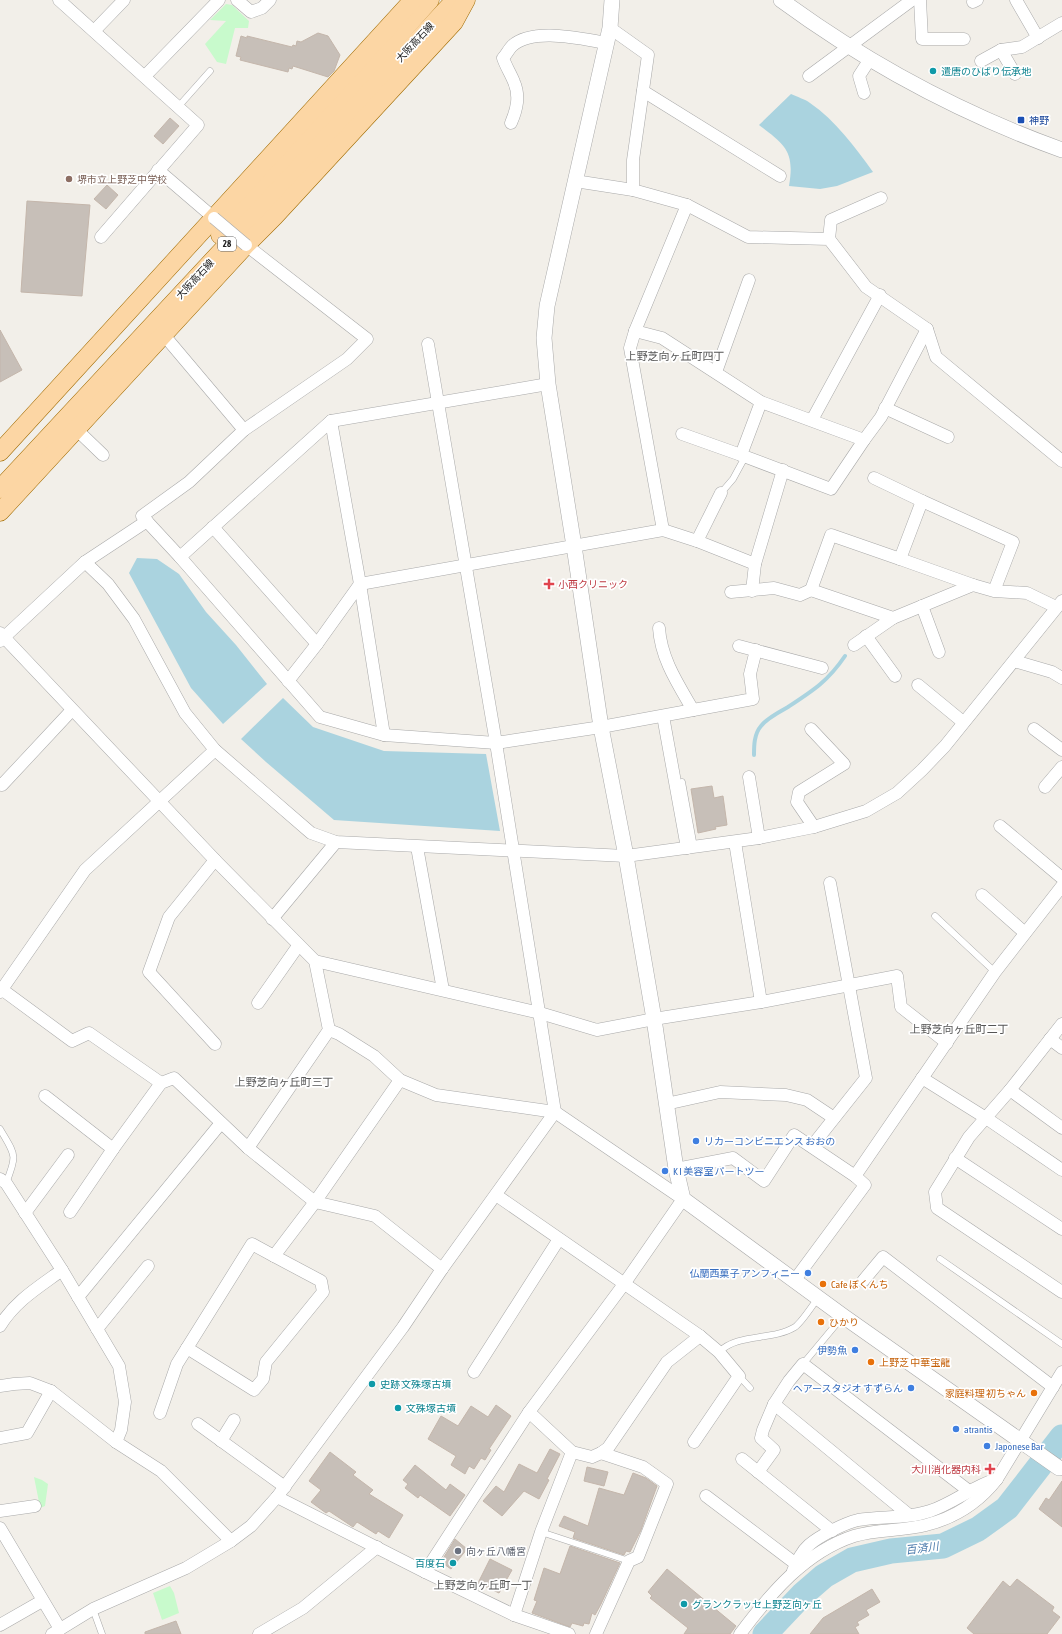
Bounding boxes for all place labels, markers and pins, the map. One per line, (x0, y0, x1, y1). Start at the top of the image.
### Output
marker: 遣唐のひばり伝承地 (928, 66, 938, 76)
place label: 遣唐のひばり伝承地 (941, 66, 1032, 77)
marker: 神野 (1016, 115, 1026, 125)
place label: 神野 (1029, 115, 1049, 126)
marker: 堺市立上野芝中学校 (64, 174, 74, 184)
place label: 堺市立上野芝中学校 (77, 174, 167, 185)
marker: 小西クリニック (543, 578, 555, 590)
place label: 小西クリニック (558, 579, 628, 590)
marker: リカーコンビニエンス おおの (691, 1136, 701, 1146)
place label: リカーコンビニエンス おおの (704, 1136, 835, 1147)
marker: K I 美容室 パートツー (660, 1166, 670, 1176)
place label: K I 美容室 パートツー (673, 1166, 765, 1177)
place label: 仏蘭西菓子 アンフィニー (690, 1268, 800, 1279)
marker: 仏蘭西菓子 アンフィニー (803, 1268, 813, 1278)
marker: Cafe ぼくんち (818, 1279, 828, 1289)
place label: Cafe ぼくんち (831, 1279, 889, 1290)
marker: ひかり (816, 1317, 826, 1327)
place label: ひかり (829, 1317, 859, 1328)
place label: 伊勢魚 (817, 1345, 847, 1356)
marker: 伊勢魚 (850, 1345, 860, 1355)
marker: 上野芝 中華宝龍 (866, 1357, 876, 1367)
place label: 上野芝 中華宝龍 (879, 1357, 950, 1368)
marker: 史跡 文殊塚古墳 (367, 1379, 377, 1389)
place label: 史跡 文殊塚古墳 (380, 1379, 451, 1390)
place label: ヘアースタジオ すずらん (793, 1383, 903, 1394)
marker: ヘアースタジオ すずらん (906, 1383, 916, 1393)
place label: 家庭料理 初ちゃん (945, 1388, 1026, 1399)
marker: 家庭料理 初ちゃん (1029, 1388, 1039, 1398)
marker: 文殊塚古墳 (393, 1403, 403, 1413)
place label: 文殊塚古墳 (406, 1403, 456, 1414)
marker: atrantis (951, 1424, 961, 1434)
place label: atrantis (964, 1424, 993, 1435)
marker: Japonese Bar (982, 1441, 992, 1451)
place label: Japonese Bar (995, 1441, 1045, 1452)
marker: 大川消化器内科 (984, 1463, 996, 1475)
place label: 大川消化器内科 (911, 1464, 981, 1475)
marker: 向ヶ丘八幡宮 (453, 1546, 463, 1556)
place label: 向ヶ丘八幡宮 (466, 1546, 526, 1557)
place label: 百度石 (415, 1558, 445, 1569)
marker: 百度石 (448, 1558, 458, 1568)
marker: グランクラッセ上野芝向ヶ丘 (679, 1599, 689, 1609)
place label: グランクラッセ上野芝向ヶ丘 (692, 1599, 822, 1610)

